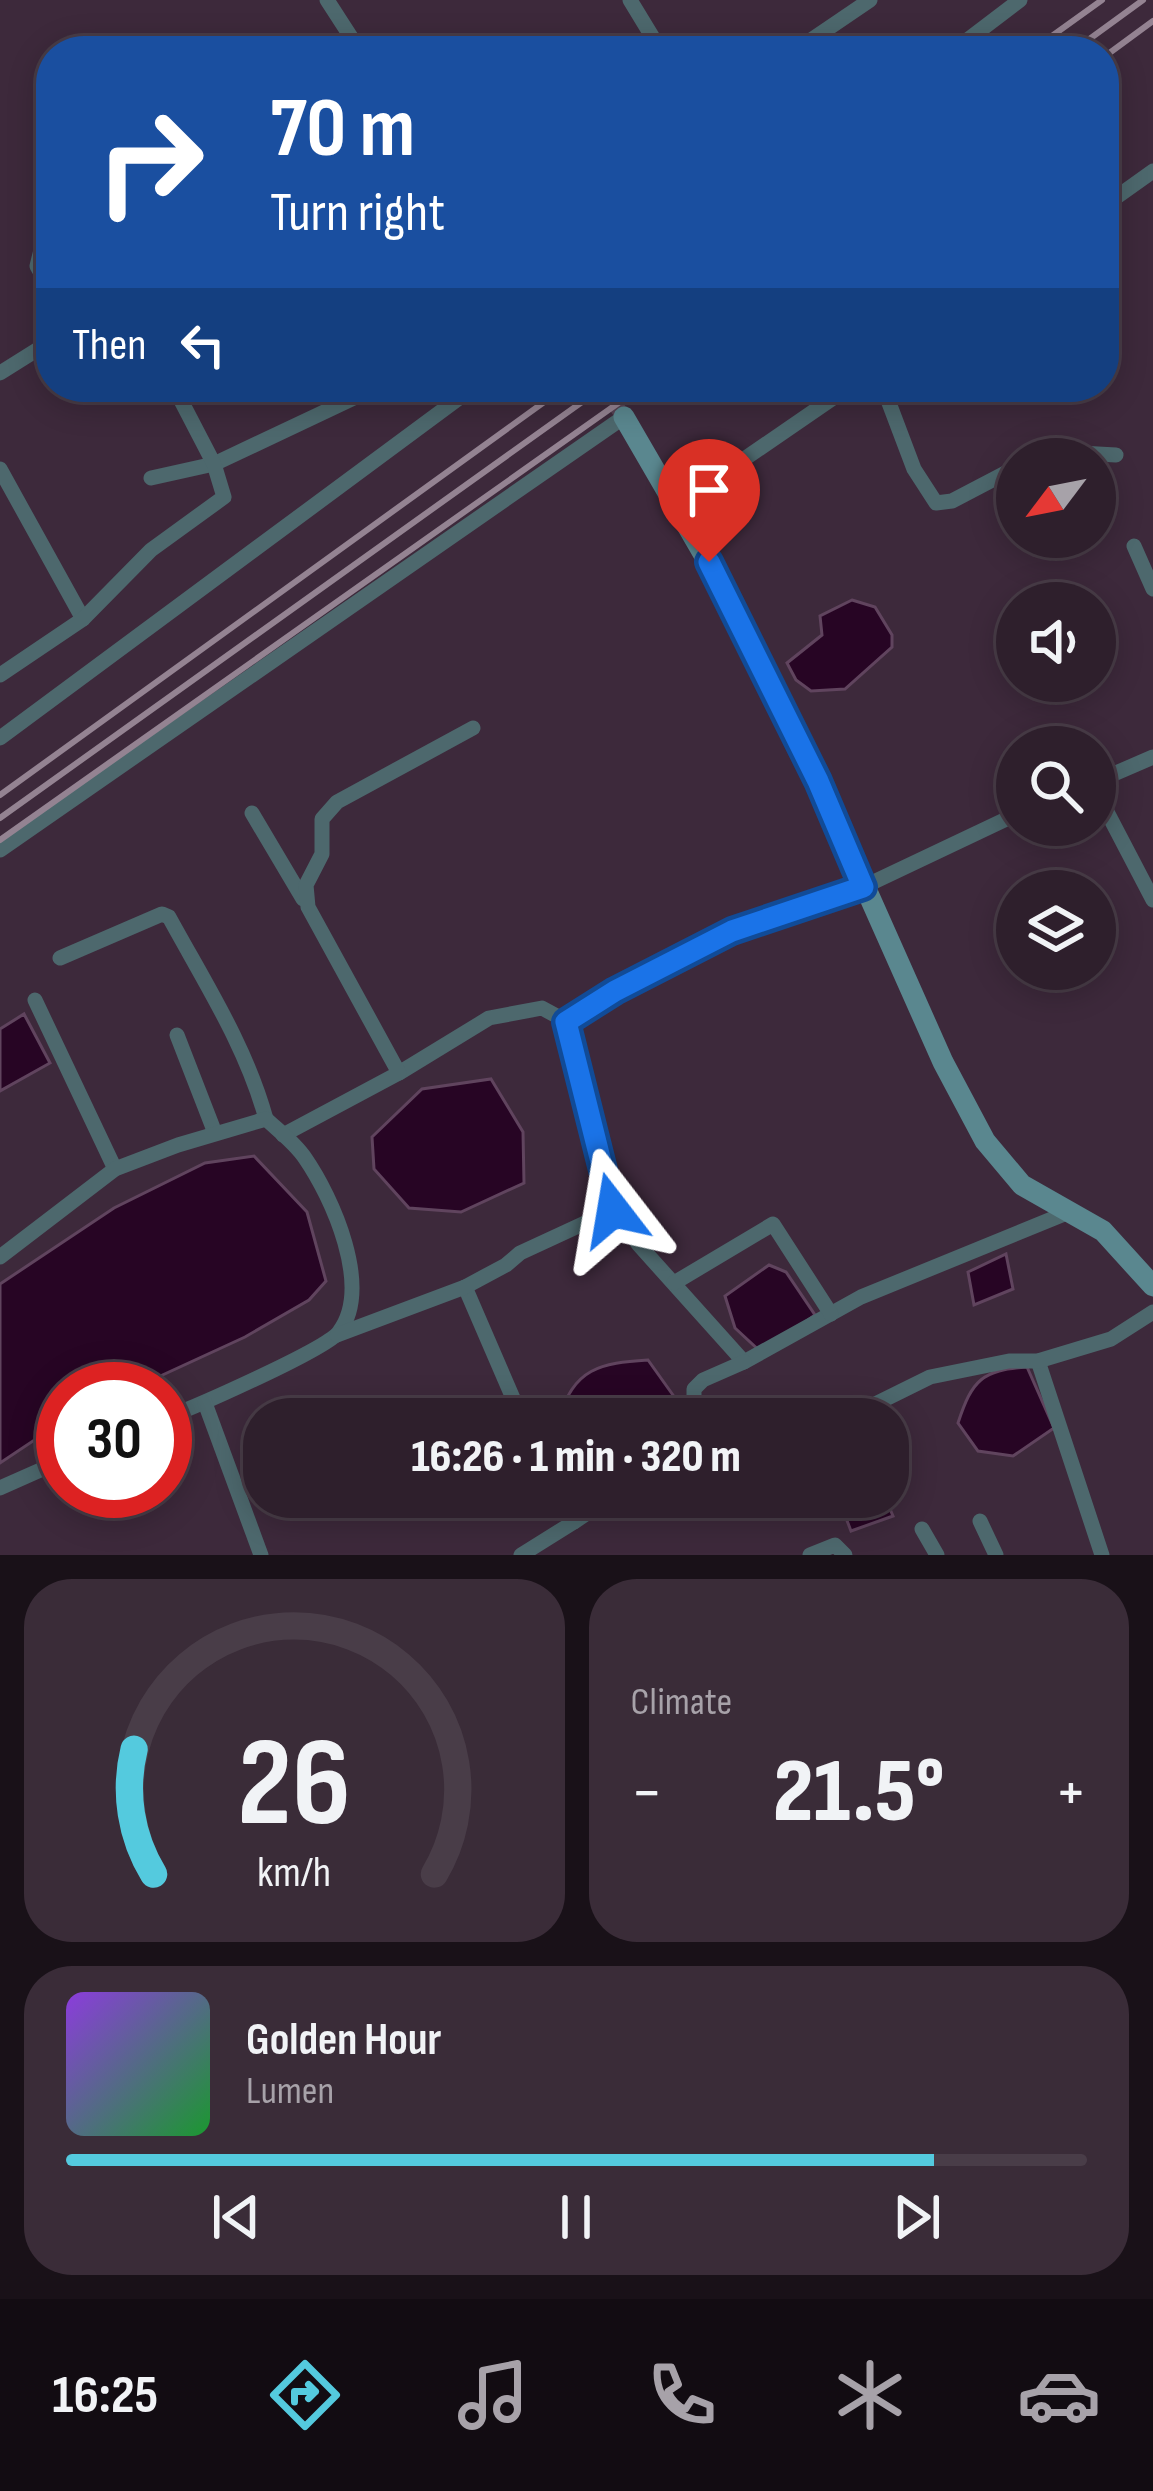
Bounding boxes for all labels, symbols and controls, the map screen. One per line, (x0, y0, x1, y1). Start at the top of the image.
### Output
text: 70 m (270, 79, 415, 180)
icon: right (72, 84, 228, 240)
text: Turn right (270, 181, 445, 246)
icon: left (170, 312, 236, 378)
text: Then (72, 318, 146, 373)
north arrow (996, 438, 1116, 558)
map controls (996, 438, 1116, 990)
pin (658, 439, 760, 562)
icon: arrive (676, 457, 742, 523)
button: sound (996, 582, 1116, 702)
button: search (996, 726, 1116, 846)
button: layers (996, 870, 1116, 990)
position arrow (550, 1147, 676, 1273)
speed limit sign: 30 (36, 1362, 192, 1518)
text: 16:26 · 1 min · 320 m (411, 1430, 741, 1485)
text: Climate (631, 1679, 732, 1726)
text: 26 (238, 1711, 351, 1860)
text: 21.5° (773, 1739, 944, 1847)
text: − (631, 1754, 663, 1833)
text: + (1055, 1754, 1087, 1833)
text: km/h (257, 1846, 331, 1898)
text: Golden Hour (246, 2013, 441, 2068)
text: Lumen (246, 2068, 334, 2115)
icon: previous (203, 2184, 269, 2250)
icon: pause (543, 2184, 609, 2250)
icon: next (884, 2184, 950, 2250)
icon: directions (263, 2353, 347, 2437)
icon: music (451, 2353, 535, 2437)
icon: phone (640, 2353, 724, 2437)
icon: climate (828, 2353, 912, 2437)
icon: car (1017, 2353, 1101, 2437)
text: 16:25 (52, 2363, 158, 2428)

